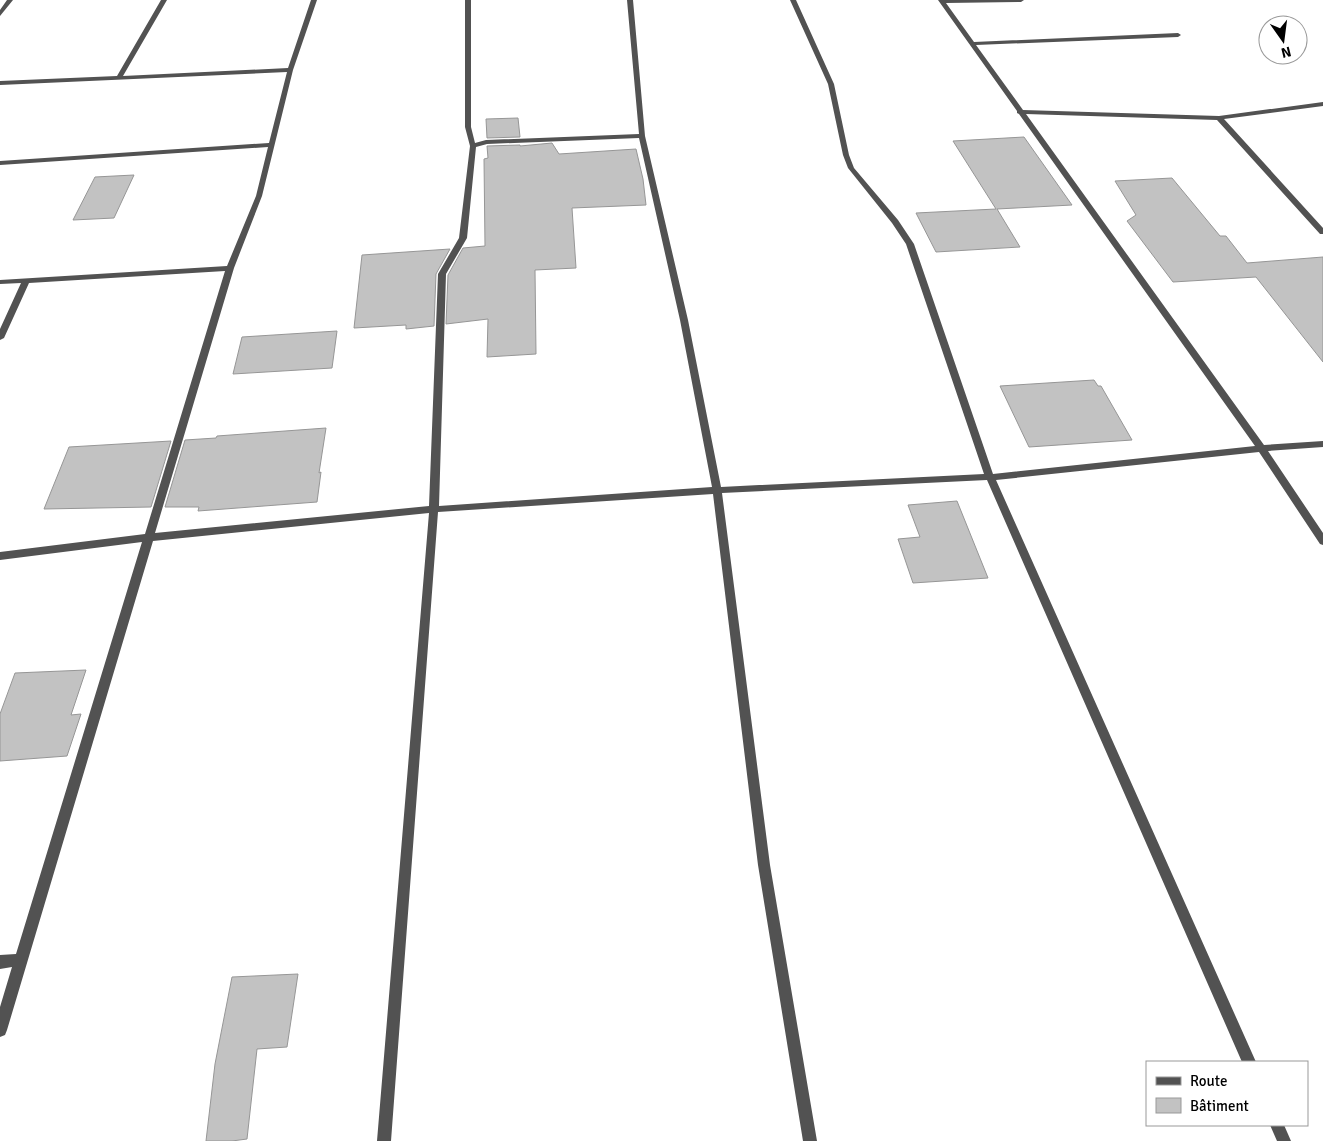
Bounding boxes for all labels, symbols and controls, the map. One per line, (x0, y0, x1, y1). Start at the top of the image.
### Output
north arrow (1258, 15, 1308, 65)
text: N (1279, 43, 1293, 62)
legend (1146, 1061, 1308, 1126)
text: Route (1190, 1072, 1227, 1090)
text: Bâtiment (1190, 1097, 1249, 1115)

